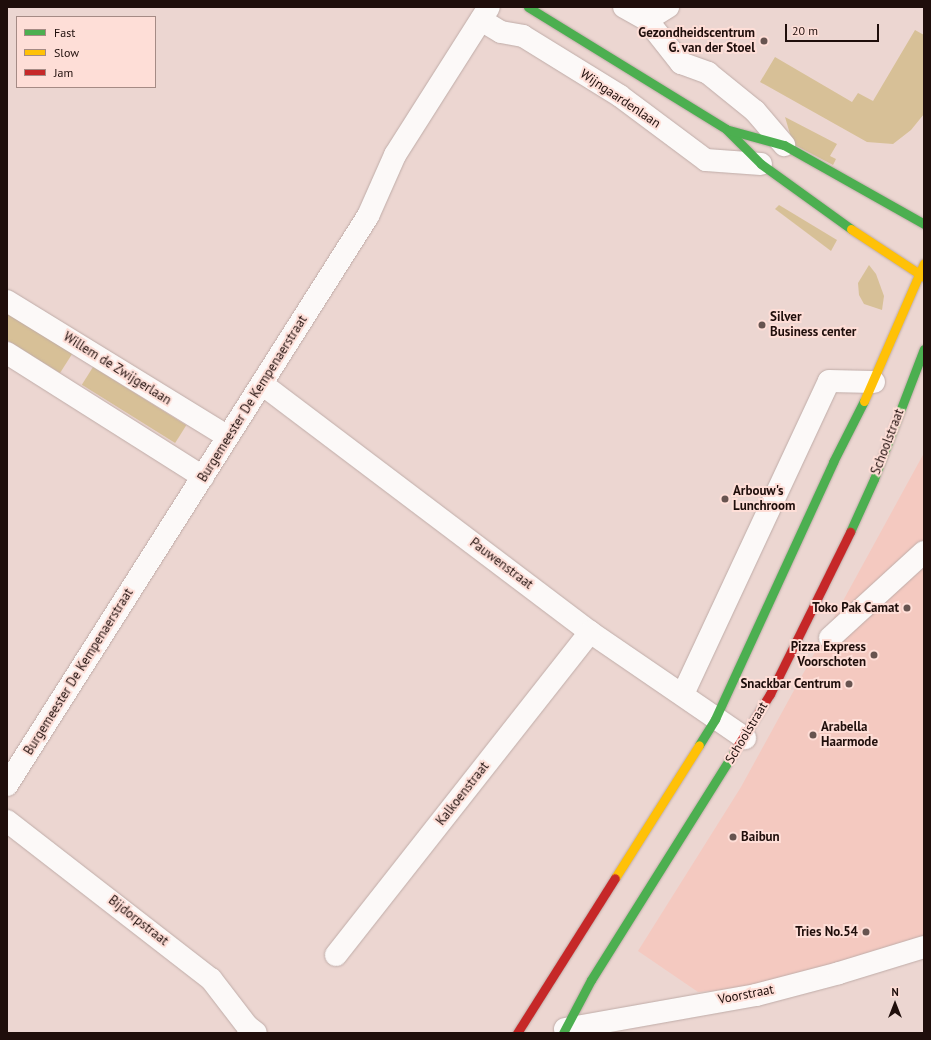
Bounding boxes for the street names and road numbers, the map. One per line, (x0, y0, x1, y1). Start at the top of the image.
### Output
street label: Wijngaardenlaan (577, 66, 663, 132)
street label: Burgemeester De Kempenaerstraat (195, 313, 311, 485)
street label: Willem de Zwijgerlaan (60, 329, 174, 409)
street label: Schoolstraat (868, 407, 908, 477)
street label: Pauwenstraat (466, 535, 536, 593)
street label: Burgemeester De Kempenaerstraat (21, 586, 137, 758)
street label: Schoolstraat (722, 699, 772, 767)
street label: Kalkoenstraat (433, 759, 493, 829)
street label: Bijdorpstraat (105, 893, 171, 949)
street label: Voorstraat (717, 982, 775, 1008)

